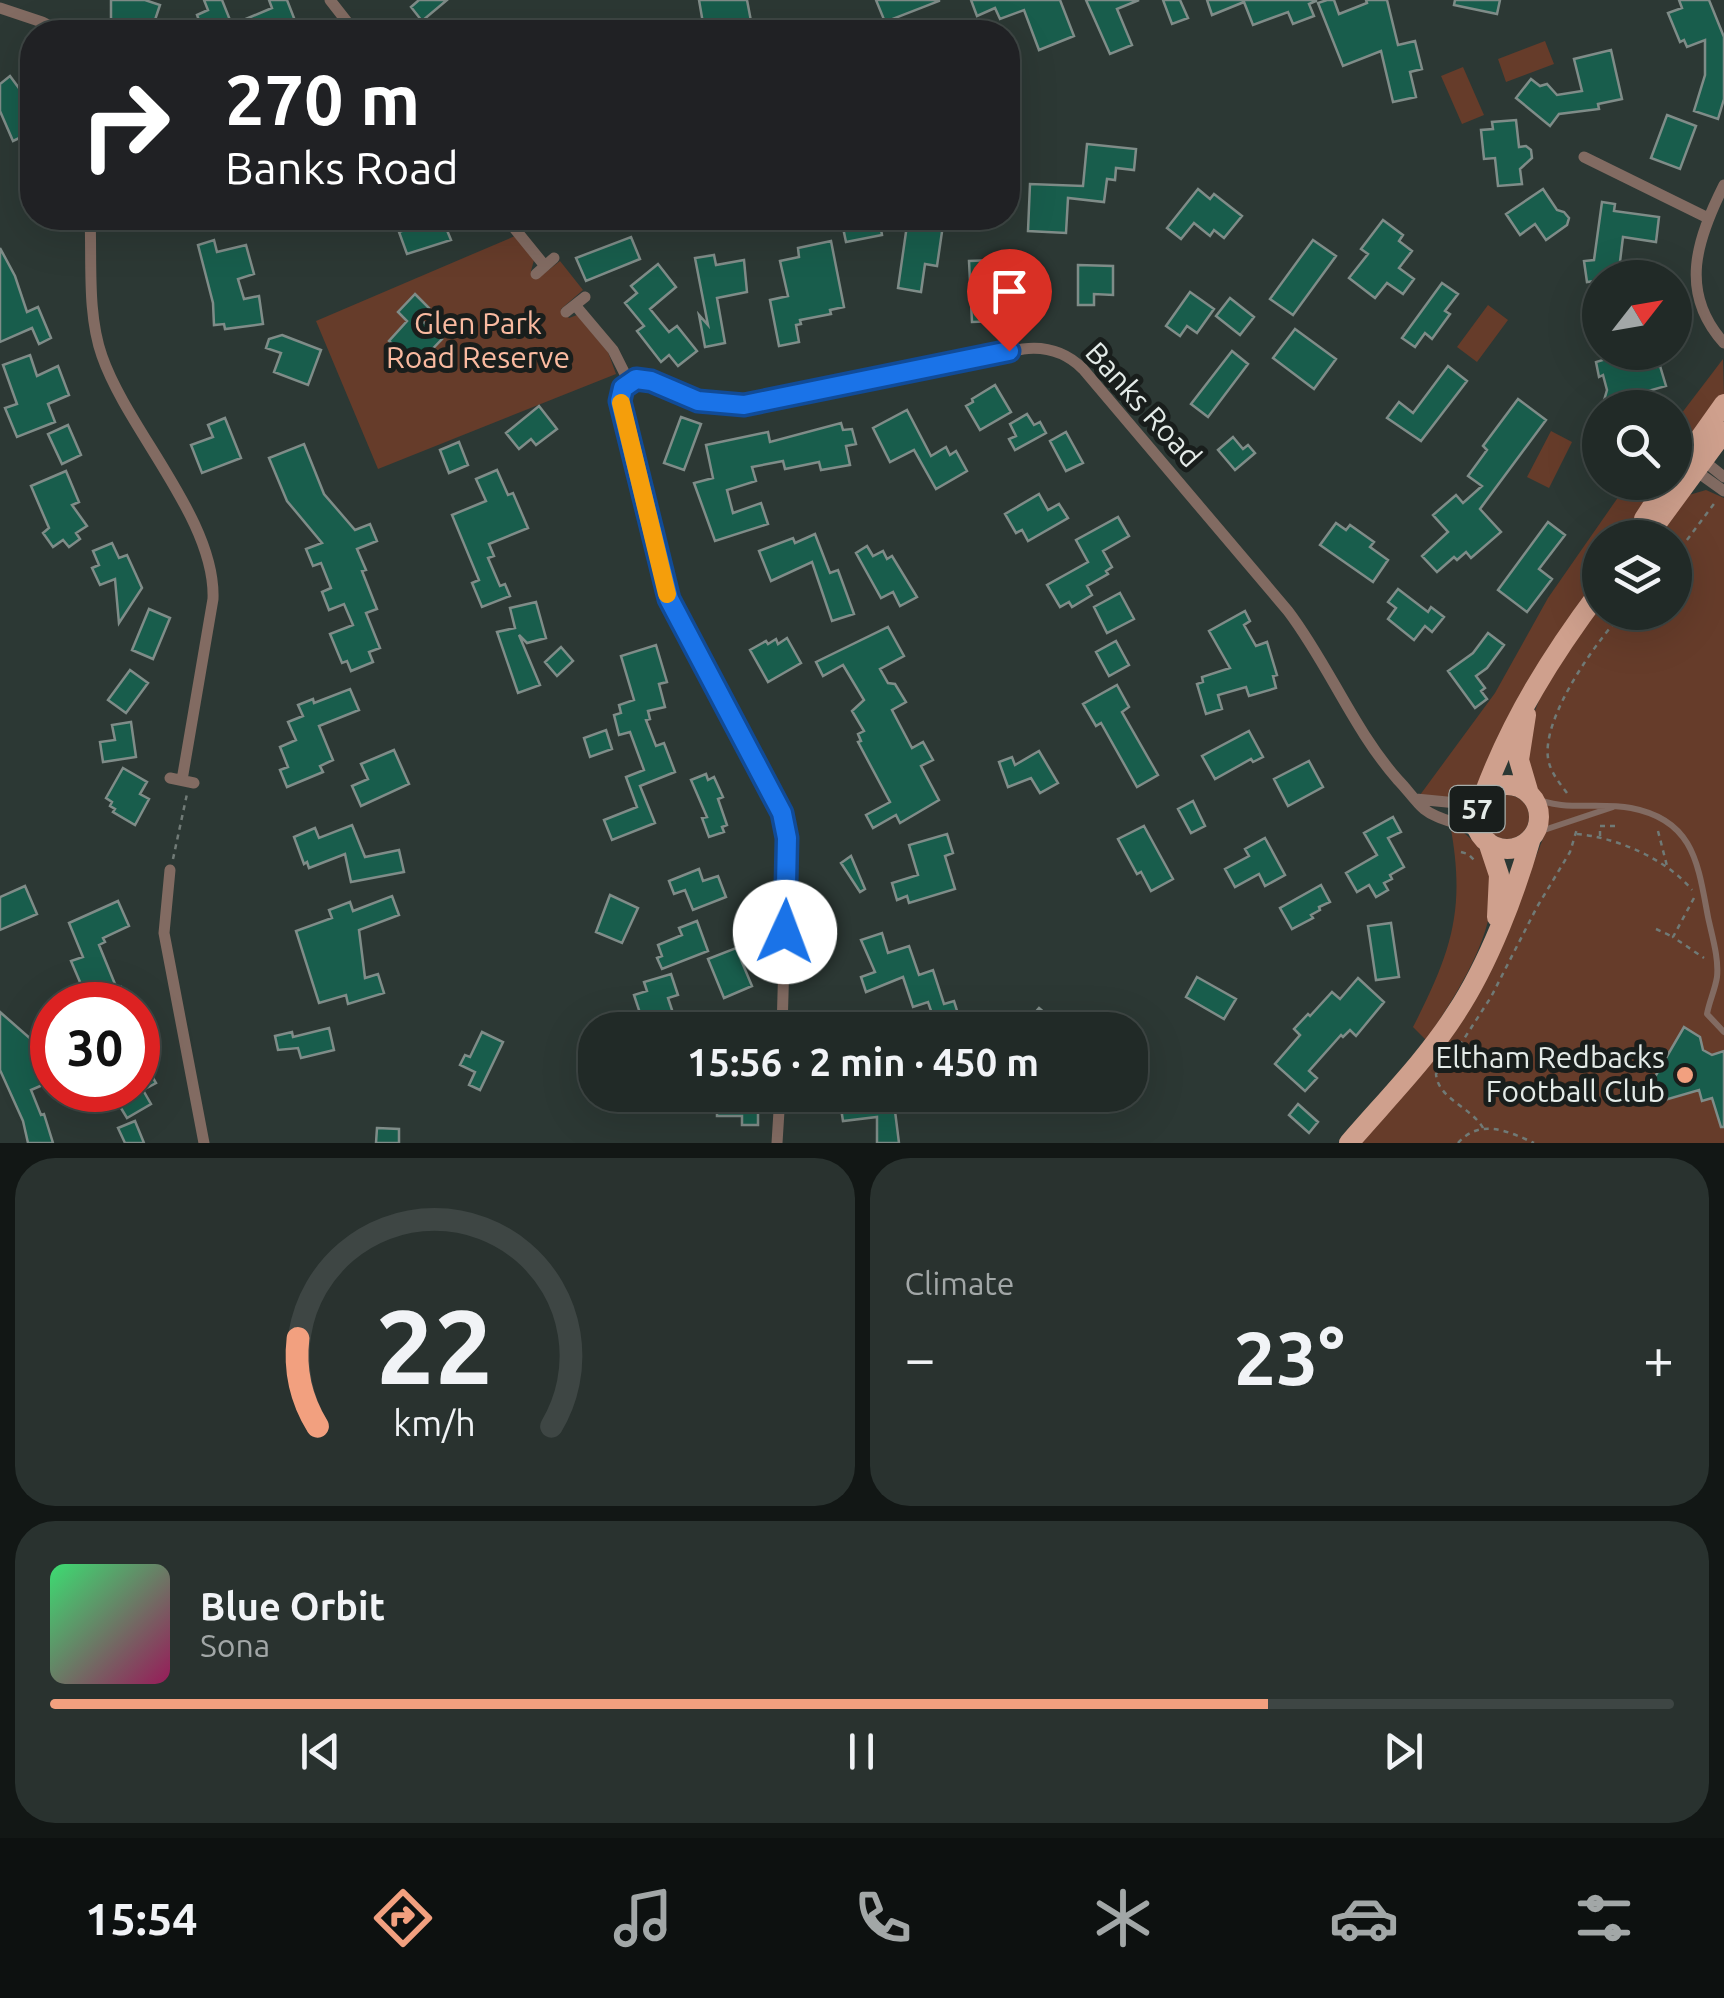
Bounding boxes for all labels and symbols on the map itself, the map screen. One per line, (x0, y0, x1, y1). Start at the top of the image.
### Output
pin (967, 249, 1052, 352)
north arrow (1582, 260, 1692, 370)
park label: Glen Park Road Reserve (386, 306, 570, 374)
street label: Banks Road (1079, 335, 1209, 474)
road number: 57 (1450, 786, 1504, 832)
position arrow (733, 880, 837, 984)
speed limit sign: 30 (30, 982, 160, 1112)
place label: Eltham Redbacks Football Club (1435, 1040, 1665, 1108)
marker: Eltham Redbacks Football Club (1674, 1064, 1696, 1086)

